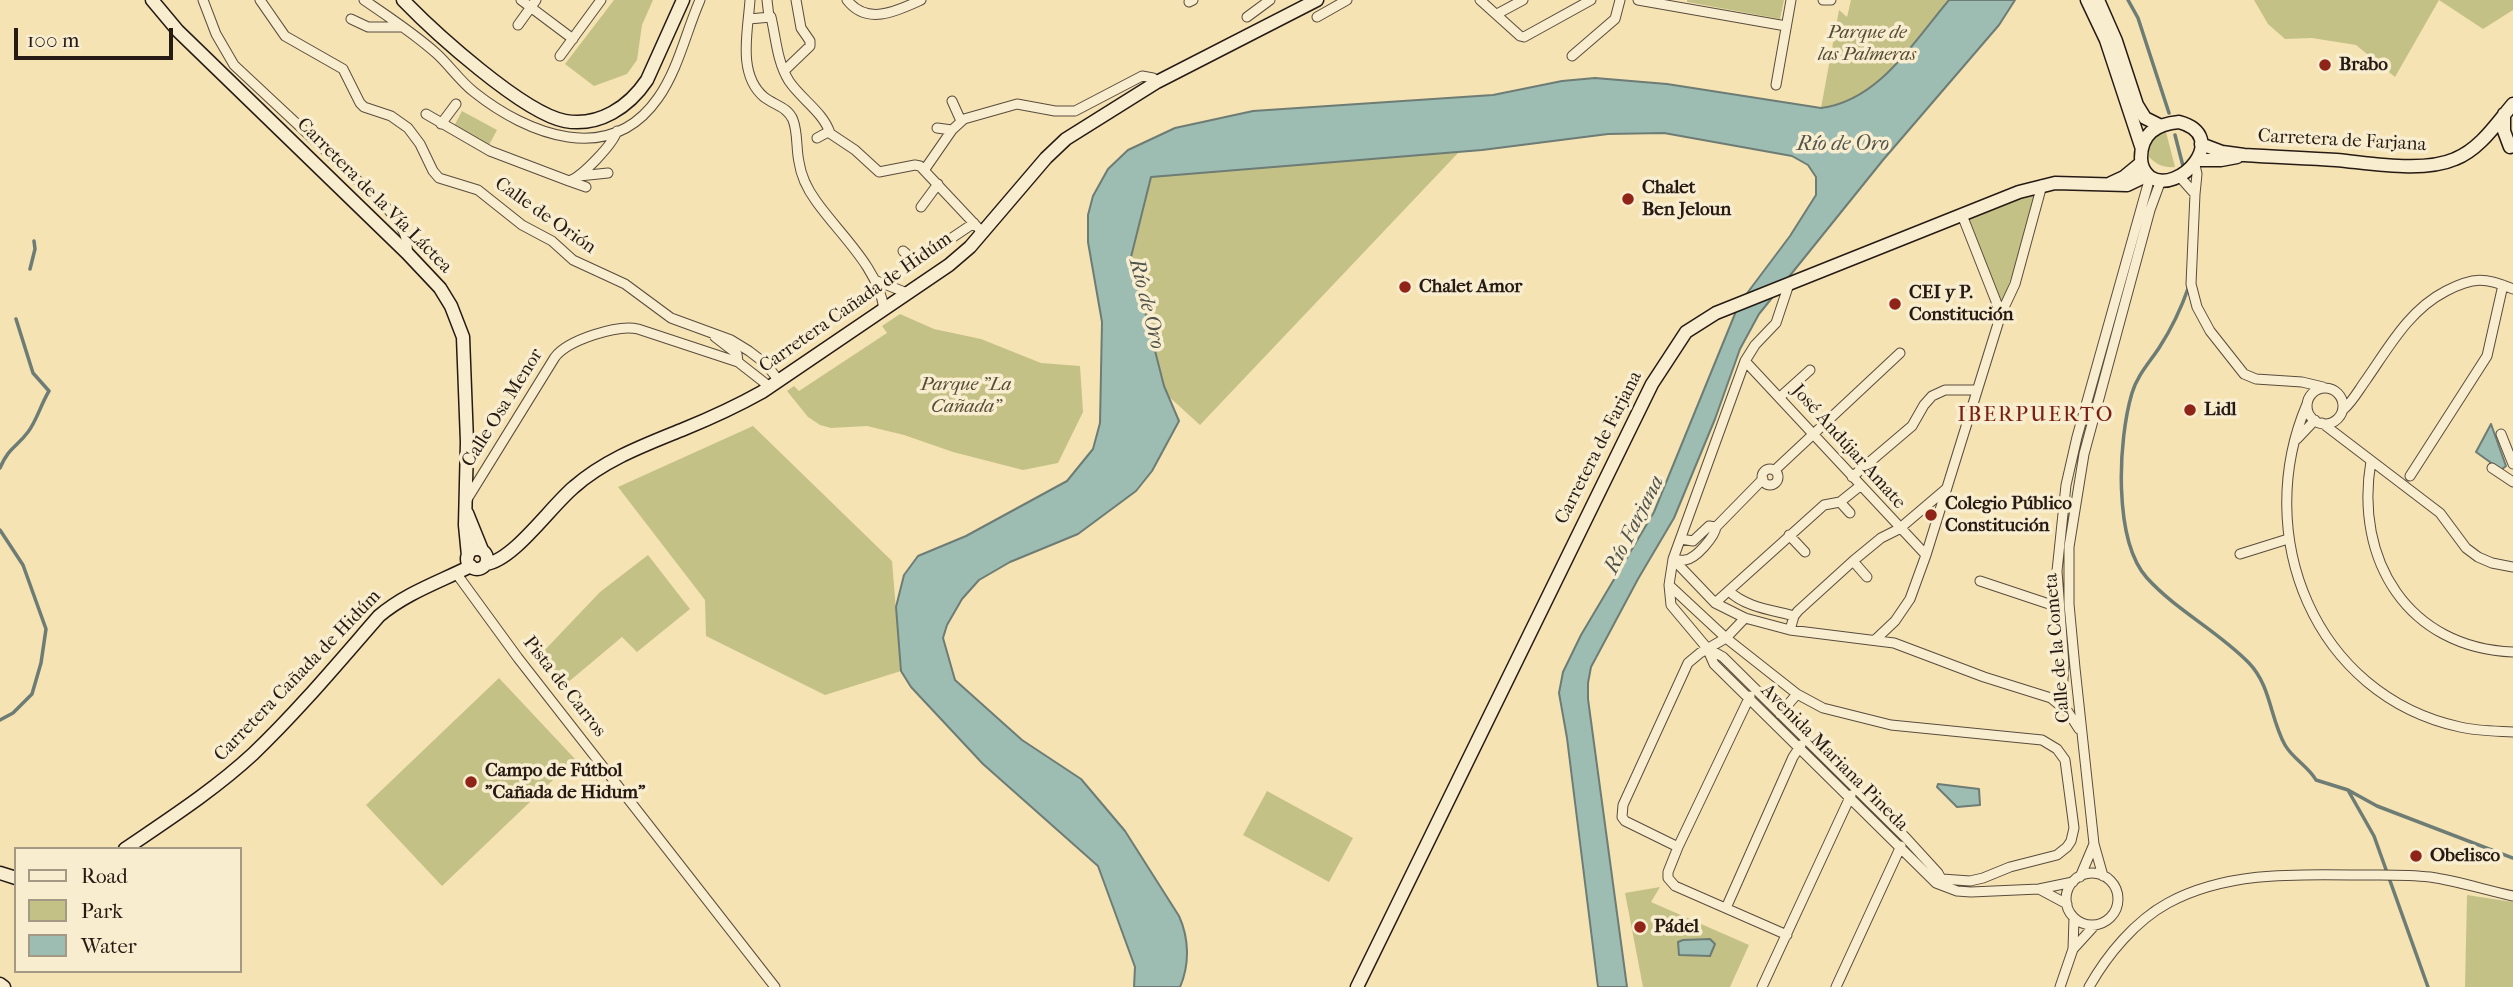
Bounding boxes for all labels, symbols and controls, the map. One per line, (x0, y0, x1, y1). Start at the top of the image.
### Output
scale bar (18, 14, 177, 58)
park label: Parque de las Palmeras (1818, 22, 1916, 66)
text: 100 m (27, 28, 80, 52)
place label: Brabo (2339, 54, 2388, 76)
marker: Brabo (2317, 57, 2333, 73)
street label: Carretera de la Vía Láctea (292, 114, 456, 278)
street label: Carretera de Farjana (2257, 125, 2427, 157)
water label: Río de Oro (1797, 132, 1889, 158)
street label: Calle de Orión (490, 173, 600, 259)
place label: Chalet Ben Jeloun (1642, 177, 1731, 221)
marker: Chalet Ben Jeloun (1620, 191, 1636, 207)
street label: Carretera Cañada de Hidúm (755, 228, 957, 378)
water label: Río de Oro (1123, 256, 1169, 352)
place label: Chalet Amor (1419, 276, 1522, 298)
marker: Chalet Amor (1397, 279, 1413, 295)
place label: CEI y P. Constitución (1909, 282, 2013, 326)
marker: CEI y P. Constitución (1887, 296, 1903, 312)
street label: Calle Osa Menor (457, 345, 549, 471)
street label: Carretera de Farjana (1551, 368, 1647, 528)
park label: Parque "La Cañada" (921, 374, 1011, 418)
street label: José Andújar Amate (1786, 380, 1910, 514)
place label: Lidl (2204, 399, 2237, 421)
marker: Lidl (2182, 402, 2198, 418)
district label: IBERPUERTO (1959, 403, 2113, 429)
water label: Río Farjana (1600, 472, 1670, 578)
place label: Colegio Público Constitución (1945, 493, 2072, 537)
marker: Colegio Público Constitución (1923, 507, 1939, 523)
street label: Calle de la Cometa (2040, 572, 2076, 724)
street label: Carretera Cañada de Hidúm (210, 585, 386, 767)
street label: Pista de Carros (518, 632, 610, 742)
street label: Avenida Mariana Pineda (1756, 680, 1912, 836)
place label: Campo de Fútbol "Cañada de Hidum" (485, 760, 645, 804)
marker: Campo de Fútbol "Cañada de Hidum" (463, 774, 479, 790)
place label: Obelisco (2430, 845, 2500, 867)
legend (14, 847, 242, 973)
marker: Obelisco (2408, 848, 2424, 864)
text: Road (81, 864, 128, 888)
text: Park (81, 899, 123, 923)
place label: Pádel (1654, 916, 1699, 938)
marker: Pádel (1632, 919, 1648, 935)
text: Water (81, 934, 137, 958)

